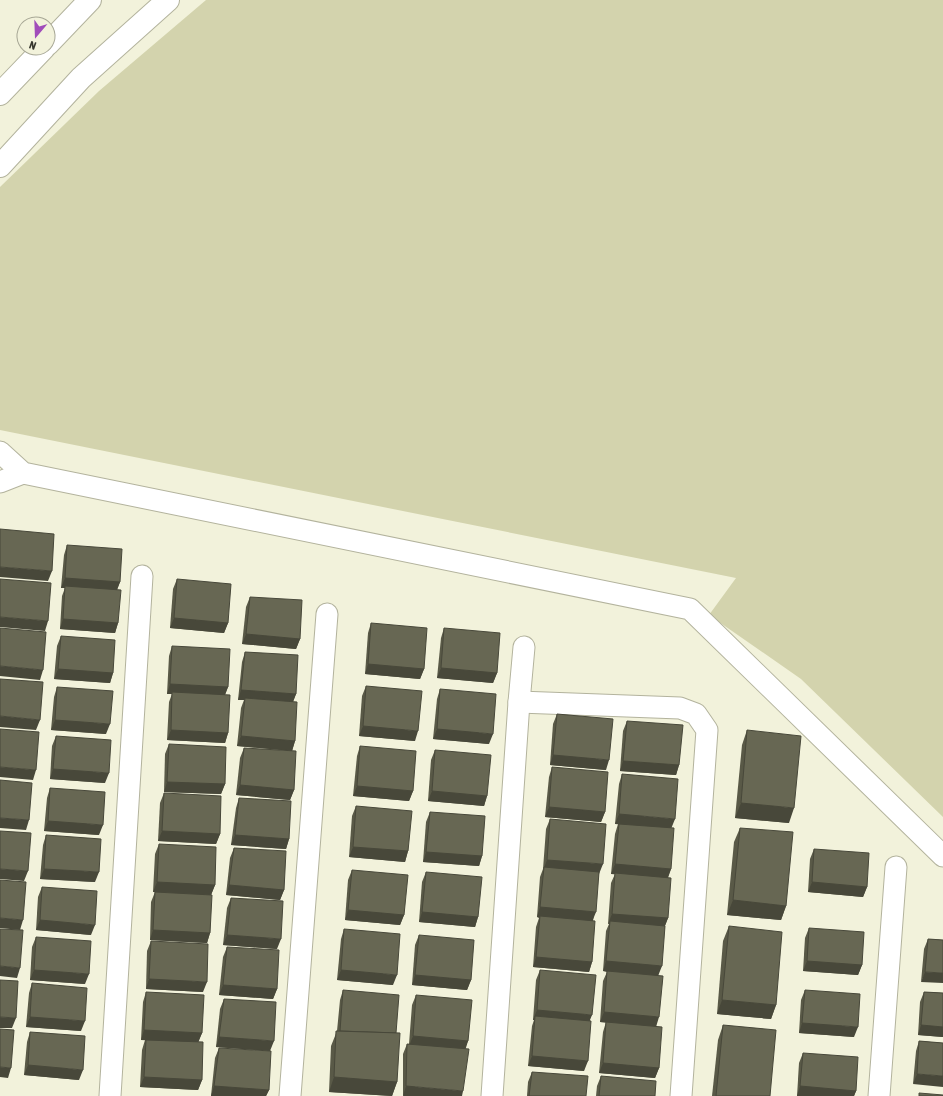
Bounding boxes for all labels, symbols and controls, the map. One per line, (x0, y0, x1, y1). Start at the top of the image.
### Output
north arrow (16, 16, 56, 56)
text: N (28, 39, 38, 52)

